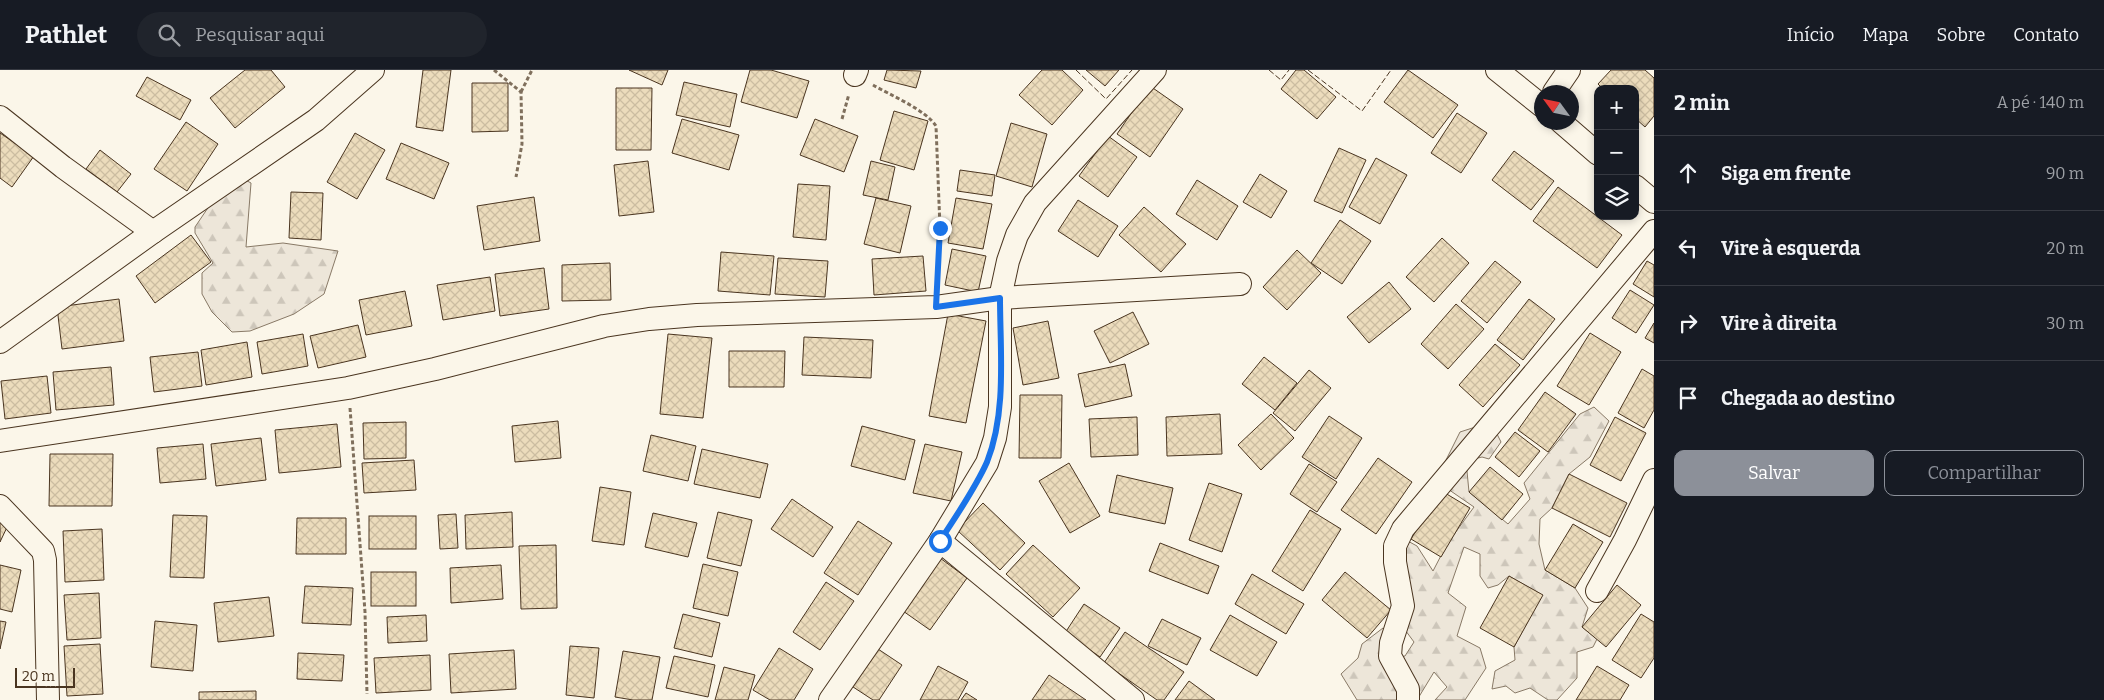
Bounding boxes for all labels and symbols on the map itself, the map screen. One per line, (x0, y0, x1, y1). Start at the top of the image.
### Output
north arrow (1534, 85, 1579, 130)
route end (929, 217, 952, 240)
route start (929, 530, 952, 553)
scale bar (15, 665, 75, 688)

